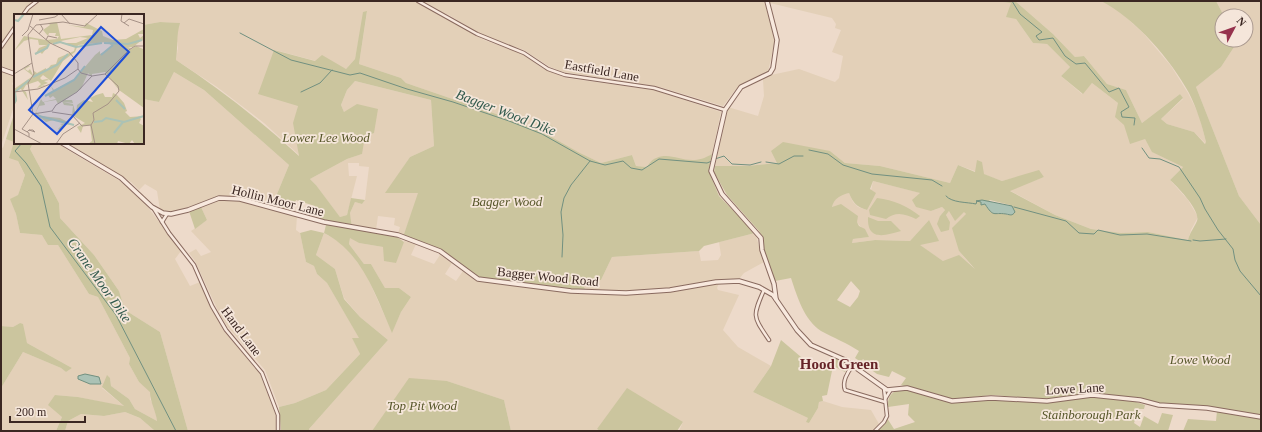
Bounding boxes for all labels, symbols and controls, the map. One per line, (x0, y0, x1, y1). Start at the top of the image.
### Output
north arrow (1214, 8, 1254, 48)
inset map (14, 14, 144, 144)
text: N (1234, 15, 1249, 28)
street label: Eastfield Lane (563, 57, 641, 84)
water label: Bagger Wood Dike (454, 86, 558, 138)
park label: Lower Lee Wood (281, 130, 370, 145)
street label: Hollin Moor Lane (230, 182, 326, 219)
park label: Bagger Wood (472, 194, 543, 209)
water label: Crane Moor Dike (65, 235, 134, 325)
street label: Bagger Wood Road (496, 264, 600, 289)
street label: Hand Lane (218, 304, 265, 359)
park label: Lowe Wood (1169, 352, 1231, 367)
district label: Hood Green (800, 356, 879, 372)
street label: Lowe Lane (1045, 379, 1105, 398)
scale bar (10, 398, 85, 424)
park label: Top Pit Wood (387, 398, 457, 413)
text: 200 m (16, 405, 47, 419)
park label: Stainborough Park (1042, 407, 1141, 422)

